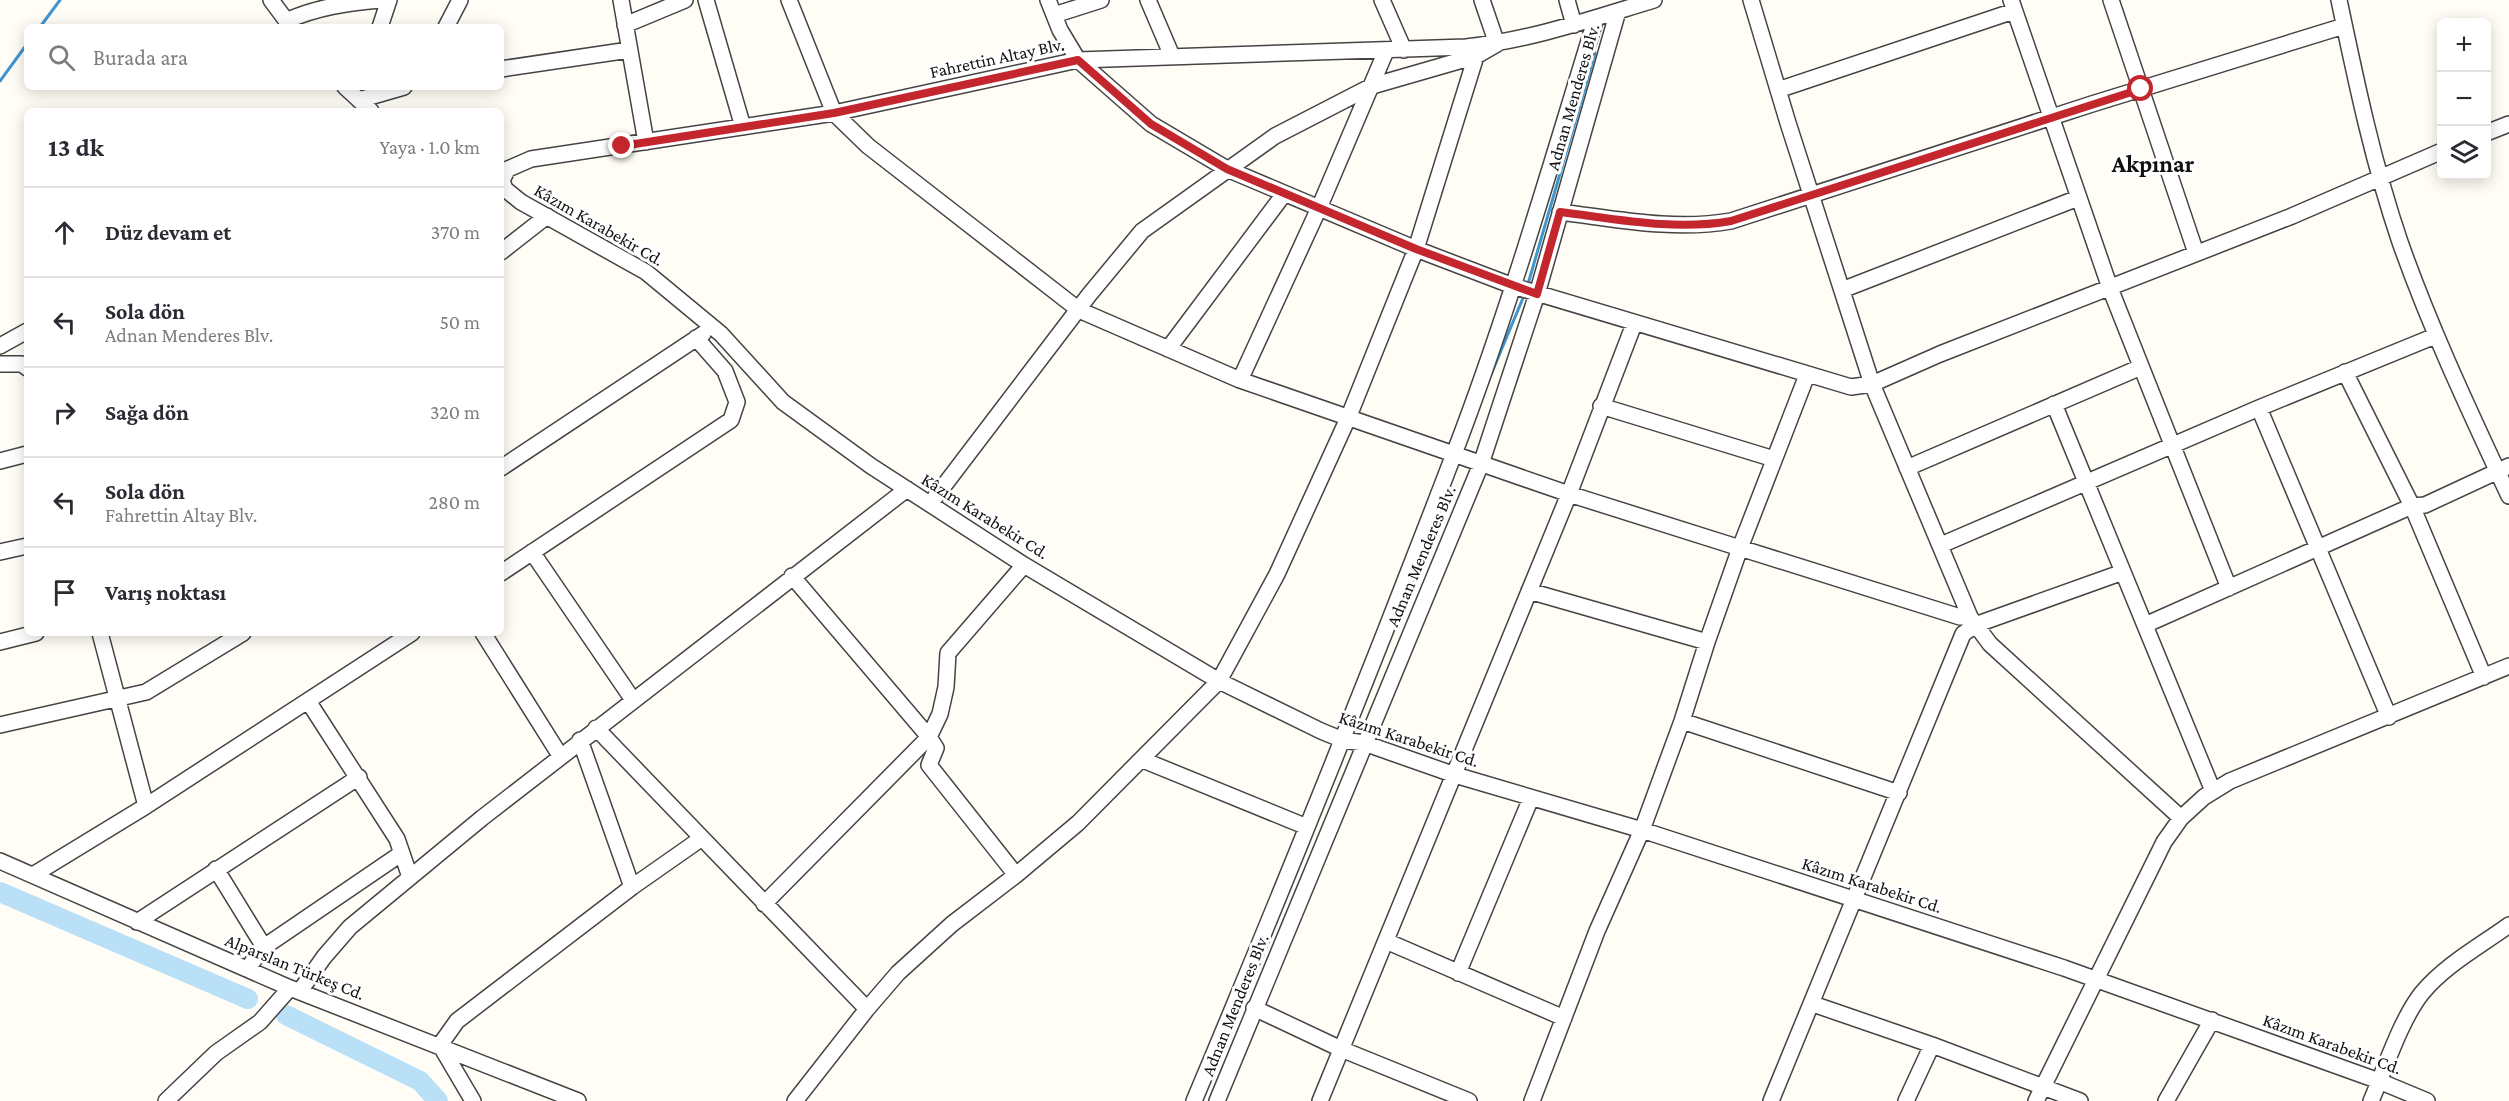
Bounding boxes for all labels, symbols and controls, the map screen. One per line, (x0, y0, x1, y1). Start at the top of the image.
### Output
map controls (2437, 18, 2491, 180)
button: + (2437, 18, 2491, 72)
street label: Adnan Menderes Blv. (1543, 21, 1603, 173)
search box (24, 24, 504, 90)
street label: Fahrettin Altay Blv. (928, 34, 1066, 82)
icon: search (45, 41, 78, 74)
text: Burada ara (93, 45, 188, 70)
button: − (2437, 72, 2491, 126)
route start (2127, 75, 2153, 101)
button: layers (2437, 126, 2491, 180)
route end (608, 132, 634, 158)
text: 13 dk (48, 133, 104, 162)
text: Yaya · 1.0 km (379, 136, 480, 158)
district label: Akpınar (2111, 150, 2195, 177)
street label: Kâzım Karabekir Cd. (531, 180, 667, 270)
icon: ahead (48, 216, 81, 249)
text: Düz devam et (105, 220, 231, 245)
text: 370 m (431, 221, 480, 243)
text: Sola dön (105, 299, 185, 324)
icon: left (48, 306, 81, 339)
text: 50 m (439, 311, 480, 333)
text: Adnan Menderes Blv. (105, 324, 273, 346)
icon: right (48, 396, 81, 429)
text: Sağa dön (105, 400, 189, 425)
text: 320 m (430, 401, 480, 423)
street label: Kâzım Karabekir Cd. (918, 469, 1052, 563)
text: Sola dön (105, 479, 185, 504)
street label: Adnan Menderes Blv. (1382, 482, 1460, 630)
icon: left (48, 486, 81, 519)
text: 280 m (429, 491, 480, 513)
text: Fahrettin Altay Blv. (105, 504, 257, 526)
icon: arrive (48, 576, 81, 609)
text: Varış noktası (105, 580, 226, 605)
street label: Kâzım Karabekir Cd. (1337, 707, 1481, 771)
street label: Kâzım Karabekir Cd. (1800, 853, 1944, 917)
street label: Alparslan Türkeş Cd. (222, 930, 368, 1004)
street label: Adnan Menderes Blv. (1197, 931, 1273, 1079)
street label: Kâzım Karabekir Cd. (2260, 1010, 2404, 1078)

